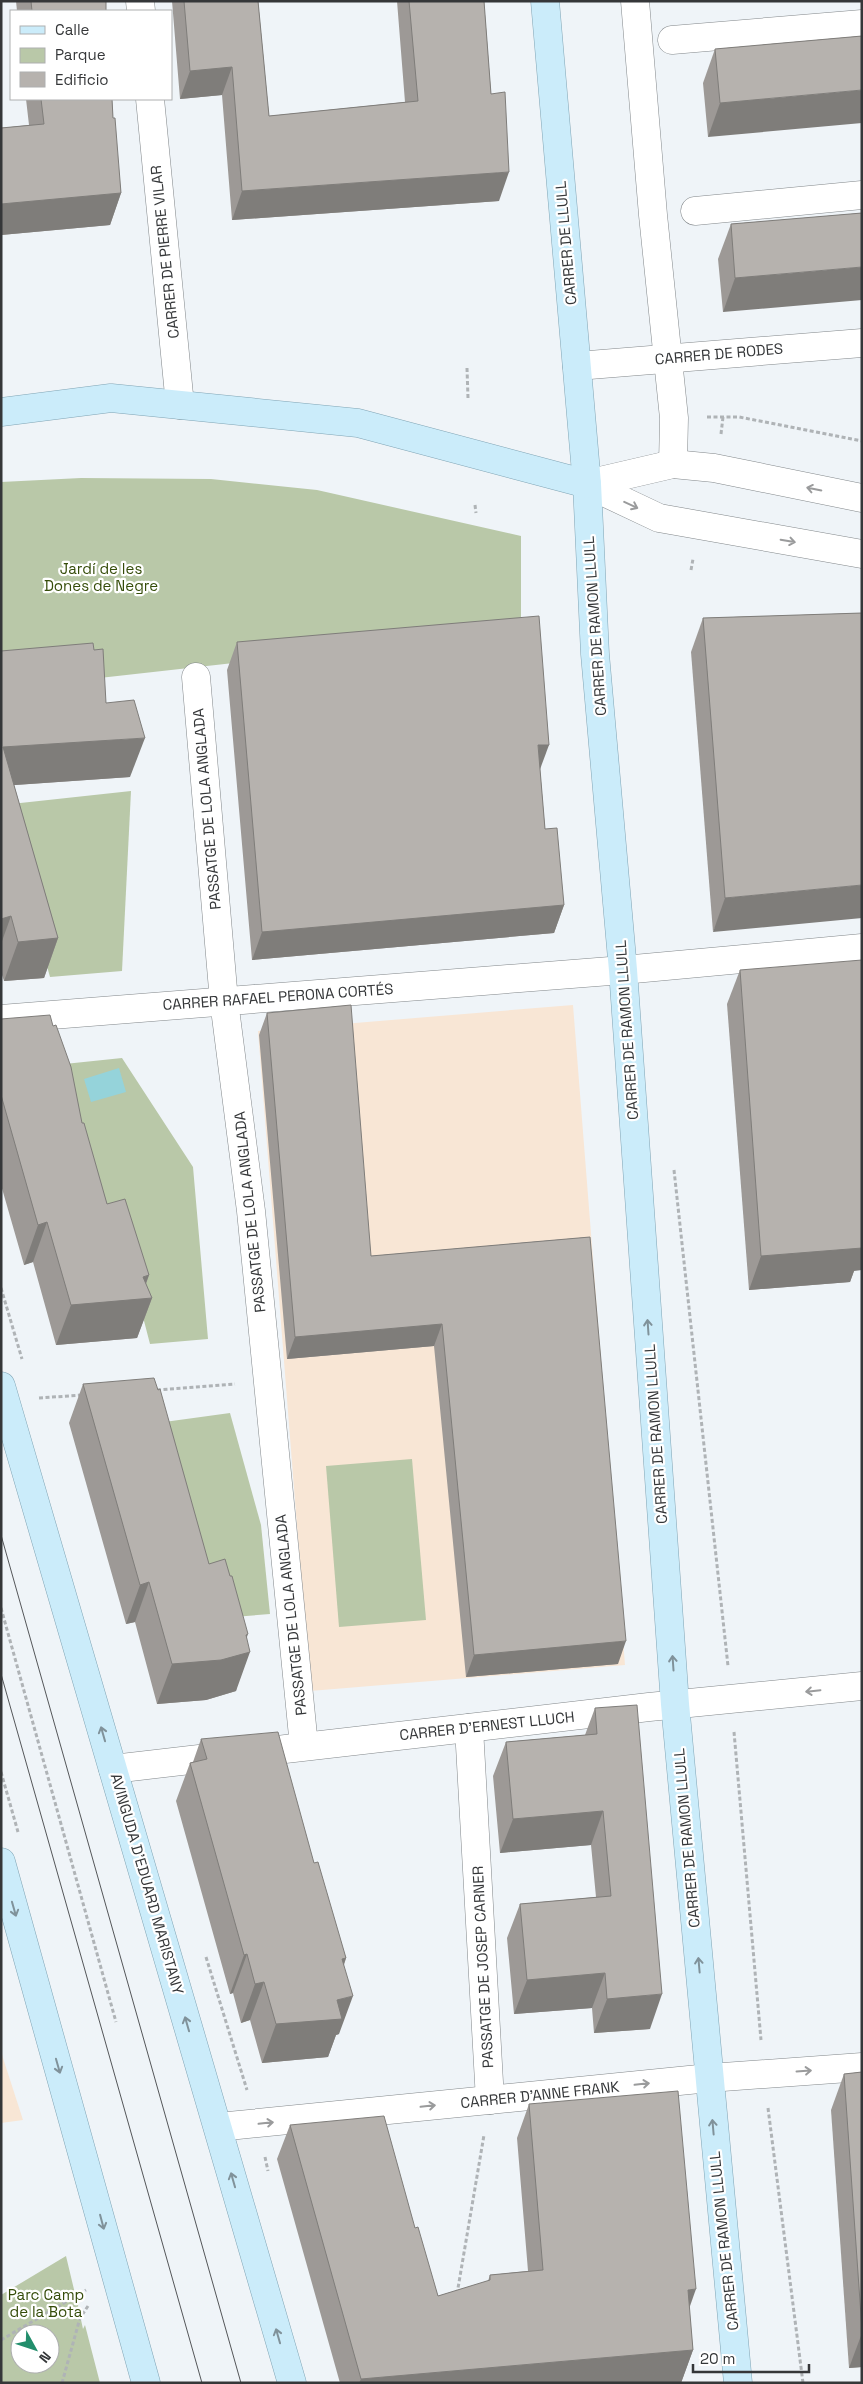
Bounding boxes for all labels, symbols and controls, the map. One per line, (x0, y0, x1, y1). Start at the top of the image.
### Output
legend (10, 10, 172, 100)
text: Calle (55, 20, 90, 39)
text: Parque (55, 45, 106, 64)
text: Edificio (55, 70, 109, 89)
street label: CARRER DE PIERRE VILAR (146, 164, 183, 340)
street label: CARRER DE LLULL (551, 180, 580, 306)
street label: CARRER DE RODES (654, 338, 784, 369)
one-way arrow (806, 483, 822, 493)
one-way arrow (623, 501, 638, 510)
street label: CARRER DE RAMON LLULL (579, 535, 610, 717)
one-way arrow (780, 537, 796, 547)
park label: Jardí de les Dones de Negre (44, 559, 158, 595)
street label: PASSATGE DE LOLA ANGLADA (188, 707, 225, 911)
street label: CARRER DE RAMON LLULL (611, 939, 642, 1121)
street label: CARRER RAFAEL PERONA CORTÉS (162, 979, 394, 1014)
street label: PASSATGE DE LOLA ANGLADA (229, 1110, 270, 1314)
one-way arrow (644, 1319, 653, 1335)
street label: CARRER DE RAMON LLULL (640, 1343, 671, 1525)
street label: PASSATGE DE LOLA ANGLADA (270, 1513, 311, 1717)
one-way arrow (668, 1656, 677, 1672)
one-way arrow (806, 1686, 822, 1696)
street label: CARRER D'ERNEST LLUCH (398, 1707, 576, 1744)
one-way arrow (97, 1726, 107, 1742)
street label: CARRER DE RAMON LLULL (669, 1747, 704, 1929)
street label: AVINGUDA D'EDUARD MARISTANY (107, 1771, 188, 1997)
street label: PASSATGE DE JOSEP CARNER (468, 1865, 497, 2069)
one-way arrow (10, 1901, 20, 1917)
one-way arrow (694, 1957, 704, 1973)
one-way arrow (182, 2016, 192, 2032)
one-way arrow (54, 2057, 64, 2073)
one-way arrow (795, 2066, 811, 2076)
street label: CARRER D'ANNE FRANK (460, 2077, 620, 2112)
one-way arrow (633, 2079, 649, 2089)
one-way arrow (420, 2101, 436, 2111)
one-way arrow (258, 2118, 274, 2127)
one-way arrow (709, 2119, 718, 2135)
street label: CARRER DE RAMON LLULL (705, 2150, 742, 2332)
one-way arrow (228, 2172, 237, 2188)
one-way arrow (98, 2214, 107, 2230)
park label: Parc Camp de la Bota (8, 2285, 84, 2321)
north arrow (10, 2324, 60, 2374)
one-way arrow (273, 2328, 283, 2344)
scale bar (693, 2342, 809, 2374)
text: N (35, 2348, 55, 2367)
text: 20 m (700, 2349, 735, 2368)

